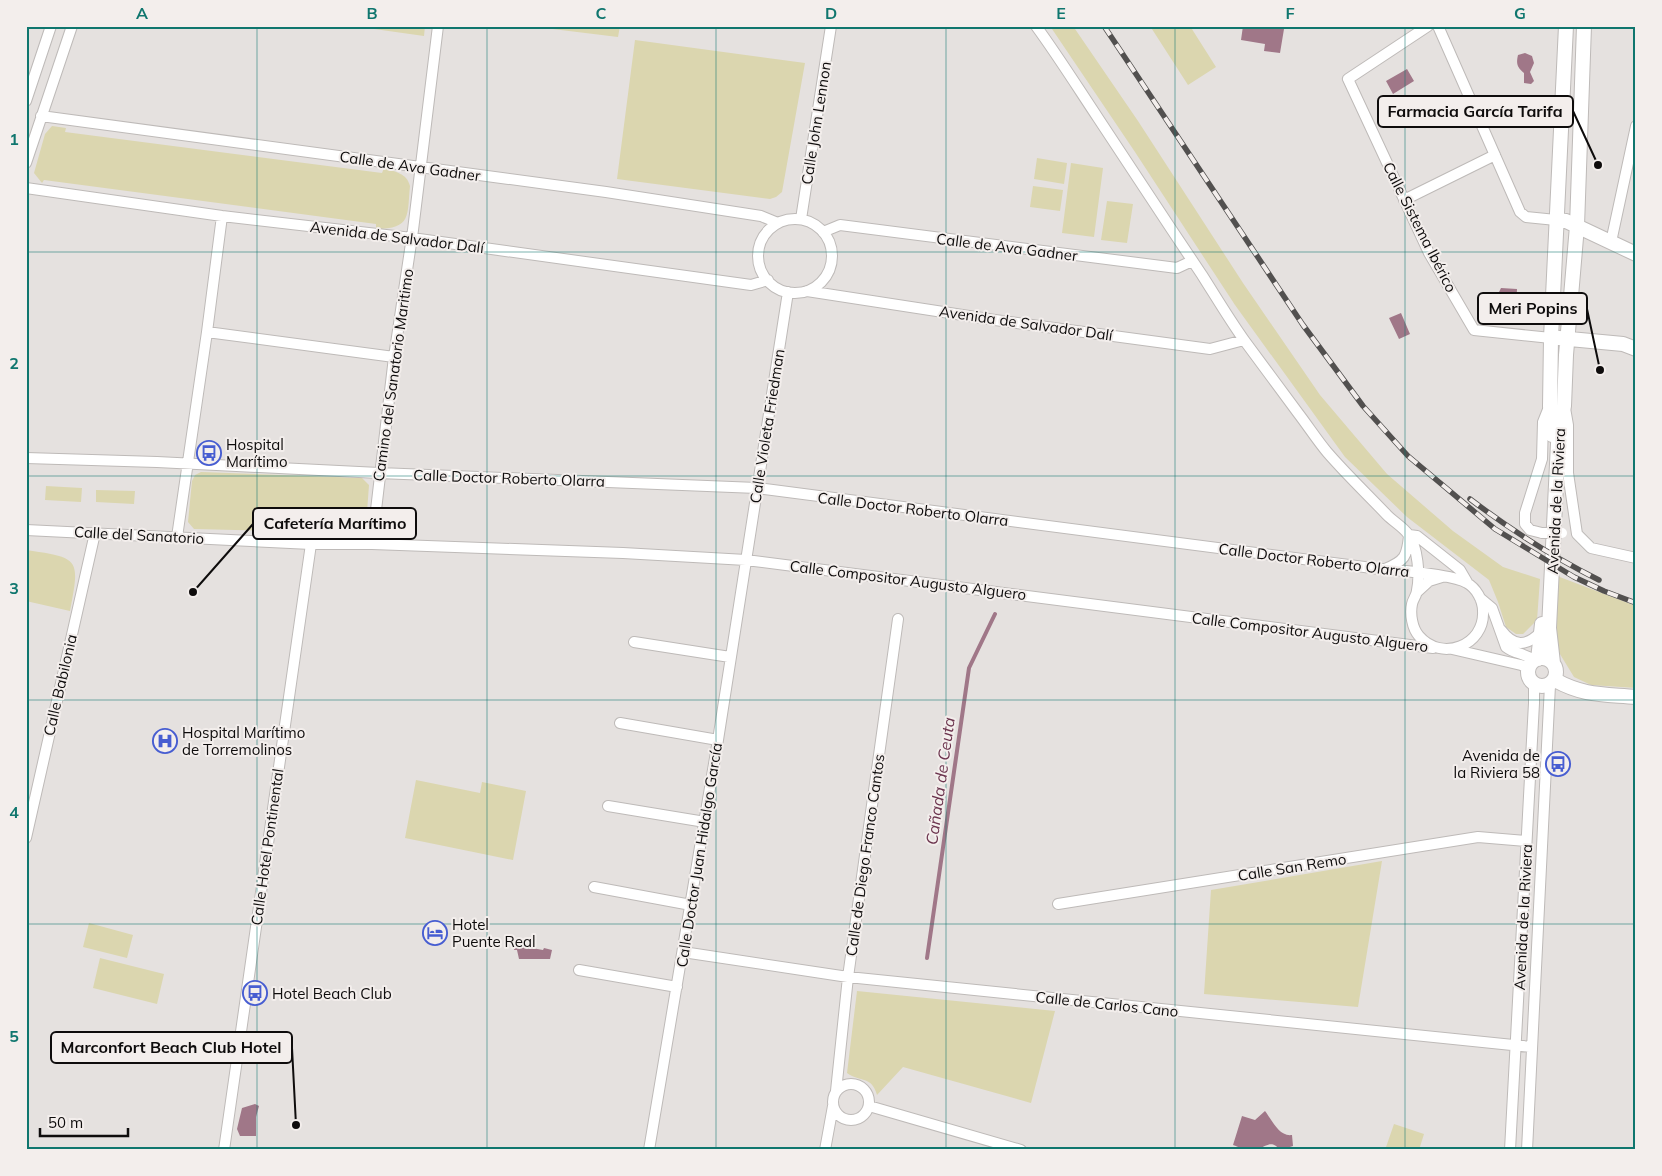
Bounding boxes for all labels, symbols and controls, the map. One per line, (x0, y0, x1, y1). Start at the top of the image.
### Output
text: A (136, 3, 148, 23)
text: B (366, 3, 378, 23)
text: C (596, 3, 607, 23)
text: D (825, 3, 837, 23)
text: E (1056, 3, 1066, 23)
text: F (1285, 3, 1295, 23)
text: G (1514, 3, 1526, 23)
street label: Calle John Lennon (797, 60, 835, 186)
callout: Farmacia García Tarifa (1378, 96, 1573, 127)
text: Farmacia García Tarifa (1387, 101, 1563, 121)
text: 1 (9, 129, 19, 149)
street label: Calle de Ava Gadner (338, 147, 482, 185)
street label: Calle Sistema Ibérico (1379, 159, 1461, 295)
street label: Avenida de Salvador Dalí (309, 217, 486, 257)
street label: Calle de Ava Gadner (935, 229, 1079, 265)
street label: Camino del Sanatorio Maritimo (369, 267, 417, 483)
callout: Meri Popins (1478, 293, 1587, 324)
text: Meri Popins (1488, 298, 1578, 318)
street label: Avenida de Salvador Dalí (938, 301, 1115, 345)
street label: Calle Violeta Friedman (745, 347, 789, 505)
text: 2 (9, 353, 19, 373)
street label: Avenida de la Riviera (1543, 427, 1569, 575)
place label: Hospital Marítimo (226, 435, 287, 471)
bus stop icon: Hospital Marítimo (196, 440, 222, 466)
street label: Calle Doctor Roberto Olarra (413, 465, 605, 491)
street label: Calle Doctor Roberto Olarra (817, 488, 1009, 530)
callout: Cafetería Marítimo (253, 508, 416, 539)
text: Cafetería Marítimo (264, 513, 406, 533)
street label: Calle del Sanatorio (73, 522, 205, 548)
street label: Calle Doctor Roberto Olarra (1218, 539, 1410, 581)
street label: Calle Compositor Augusto Alguero (789, 556, 1027, 604)
text: 3 (9, 578, 19, 598)
street label: Calle Compositor Augusto Alguero (1191, 608, 1429, 656)
street label: Calle Babilonia (39, 632, 81, 738)
water label: Cañada de Ceuta (921, 716, 959, 846)
place label: Hospital Marítimo de Torremolinos (182, 723, 305, 759)
hospital icon: Hospital Marítimo de Torremolinos (152, 728, 178, 754)
street label: Calle Doctor Juan Hidalgo García (672, 741, 726, 969)
place label: Avenida de la Riviera 58 (1454, 746, 1540, 782)
bus stop icon: Avenida de la Riviera 58 (1545, 751, 1571, 777)
street label: Calle de Diego Franco Cantos (841, 753, 889, 957)
street label: Calle Hotel Pontinental (247, 767, 287, 927)
text: 4 (9, 802, 19, 822)
street label: Avenida de la Riviera (1510, 843, 1536, 991)
street label: Calle San Remo (1236, 849, 1348, 885)
place label: Hotel Puente Real (452, 915, 535, 951)
hotel icon: Hotel Puente Real (422, 920, 448, 946)
bus stop icon: Hotel Beach Club (242, 980, 268, 1006)
place label: Hotel Beach Club (272, 984, 392, 1003)
street label: Calle de Carlos Cano (1035, 987, 1179, 1021)
text: 5 (9, 1026, 19, 1046)
callout: Marconfort Beach Club Hotel (51, 1032, 292, 1063)
text: Marconfort Beach Club Hotel (61, 1037, 281, 1057)
scale bar (40, 1106, 128, 1138)
text: 50 m (48, 1113, 83, 1132)

